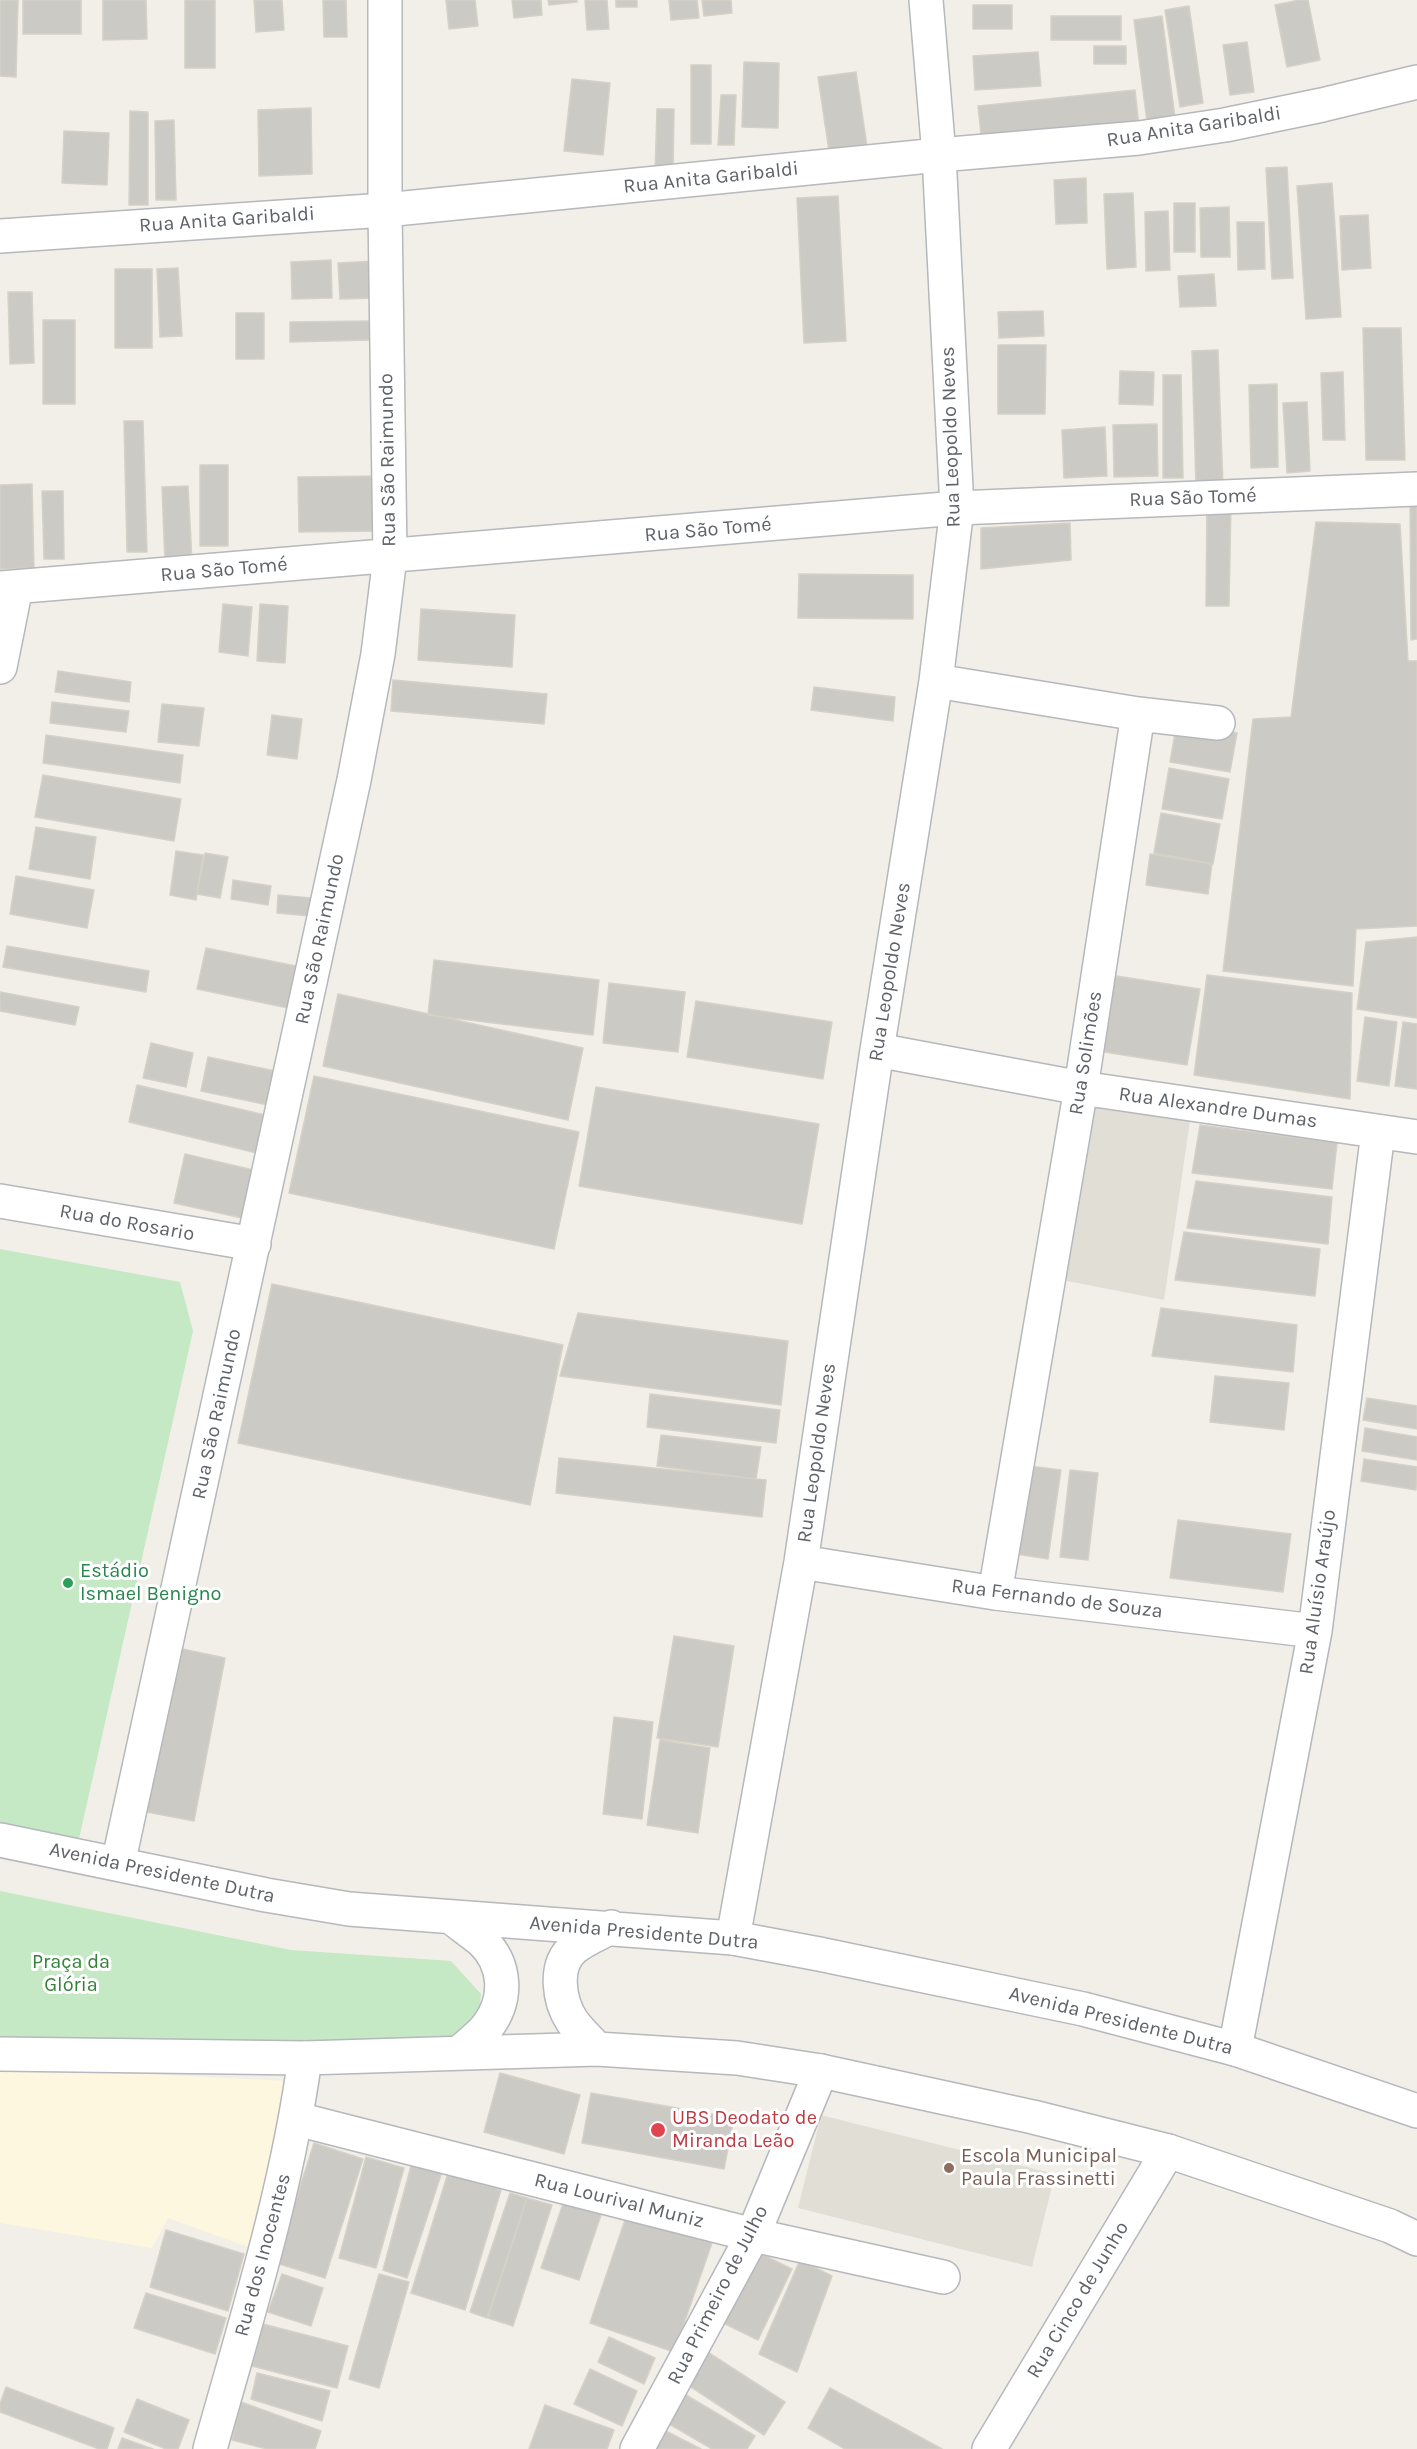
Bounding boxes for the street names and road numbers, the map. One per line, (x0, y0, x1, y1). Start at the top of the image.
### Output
street label: Rua Anita Garibaldi (1105, 101, 1283, 153)
street label: Rua Anita Garibaldi (622, 157, 800, 199)
street label: Rua Anita Garibaldi (138, 202, 316, 238)
street label: Rua Leopoldo Neves (936, 346, 966, 528)
street label: Rua São Raimundo (374, 373, 402, 547)
street label: Rua São Tomé (1129, 484, 1257, 512)
street label: Rua São Tomé (644, 513, 772, 547)
street label: Rua São Tomé (160, 553, 288, 587)
street label: Rua São Raimundo (290, 852, 350, 1026)
street label: Rua Leopoldo Neves (864, 881, 916, 1063)
street label: Rua Solimões (1064, 989, 1108, 1117)
street label: Rua Alexandre Dumas (1117, 1082, 1319, 1134)
street label: Rua do Rosario (58, 1199, 196, 1247)
street label: Rua São Raimundo (187, 1327, 247, 1501)
street label: Rua Leopoldo Neves (793, 1362, 841, 1544)
street label: Rua Aluísio Araújo (1295, 1508, 1341, 1676)
street label: Rua Fernando de Souza (950, 1574, 1164, 1624)
street label: Avenida Presidente Dutra (47, 1837, 277, 1909)
street label: Avenida Presidente Dutra (528, 1911, 760, 1955)
street label: Avenida Presidente Dutra (1007, 1982, 1235, 2060)
street label: Rua Lourival Muniz (532, 2168, 706, 2234)
street label: Rua dos Inocentes (230, 2171, 296, 2339)
street label: Rua Primeiro de Julho (662, 2201, 774, 2389)
street label: Rua Cinco de Junho (1022, 2217, 1134, 2383)

